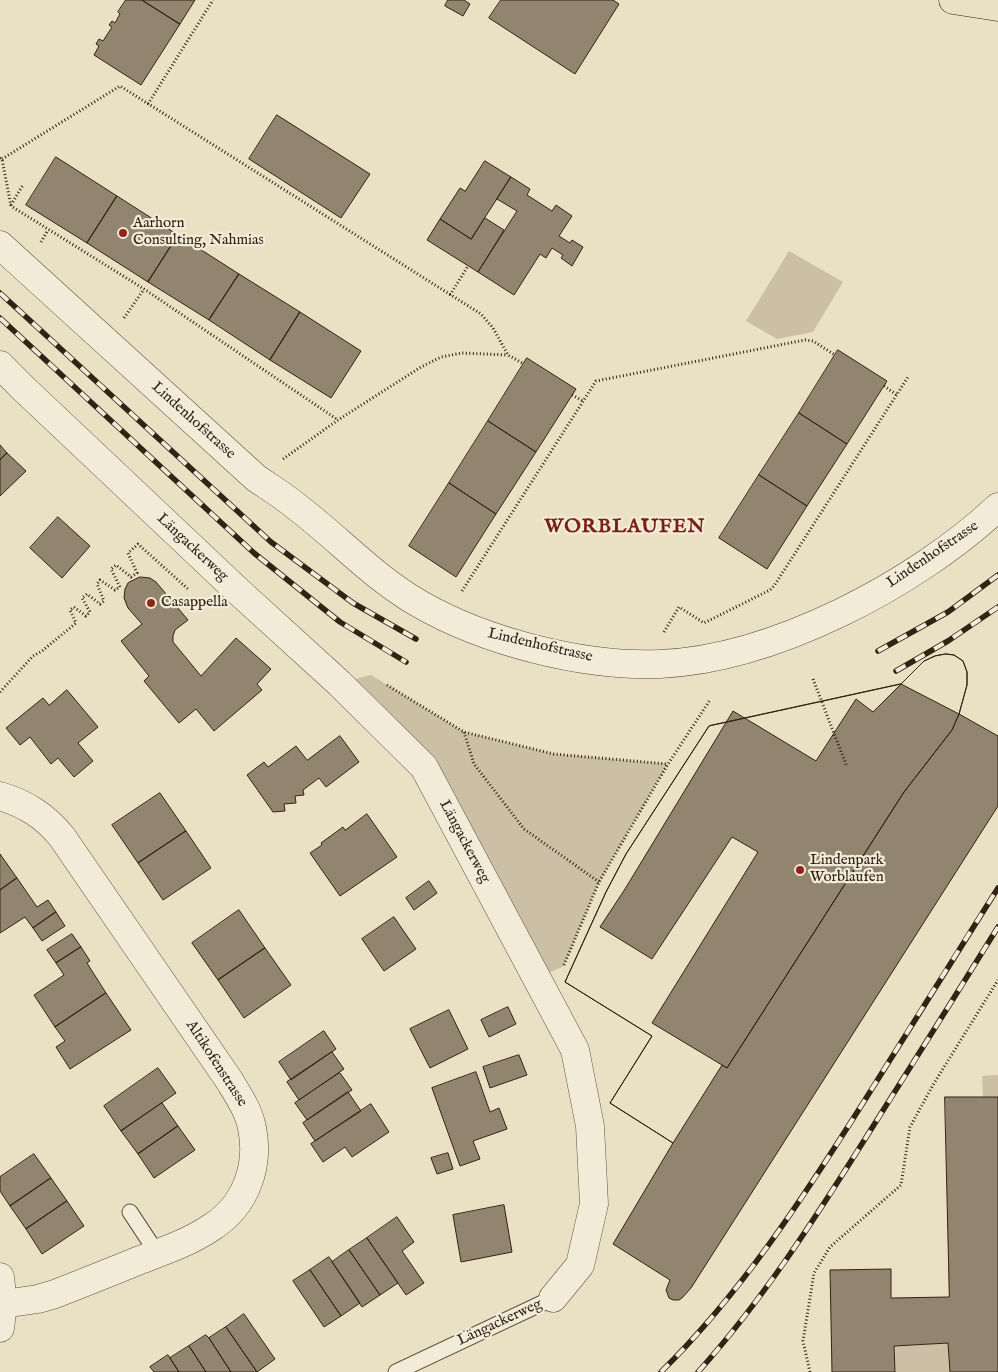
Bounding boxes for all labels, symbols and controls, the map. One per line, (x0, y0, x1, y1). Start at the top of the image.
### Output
place label: Aarhorn Consulting, Nahmias (133, 215, 264, 250)
marker: Aarhorn Consulting, Nahmias (117, 227, 129, 239)
street label: Lindenhofstrasse (147, 379, 239, 463)
street label: Längackerweg (152, 510, 232, 586)
district label: WORBLAUFEN (543, 516, 707, 540)
street label: Lindenhofstrasse (884, 518, 982, 592)
place label: Casappella (161, 594, 228, 612)
marker: Casappella (145, 597, 157, 609)
street label: Lindenhofstrasse (486, 625, 594, 667)
street label: Längackerweg (435, 797, 493, 887)
place label: Lindenpark Worblaufen (810, 852, 884, 887)
marker: Lindenpark Worblaufen (794, 864, 806, 876)
street label: Altikofenstrasse (181, 1017, 251, 1111)
street label: Längackerweg (455, 1296, 545, 1350)

